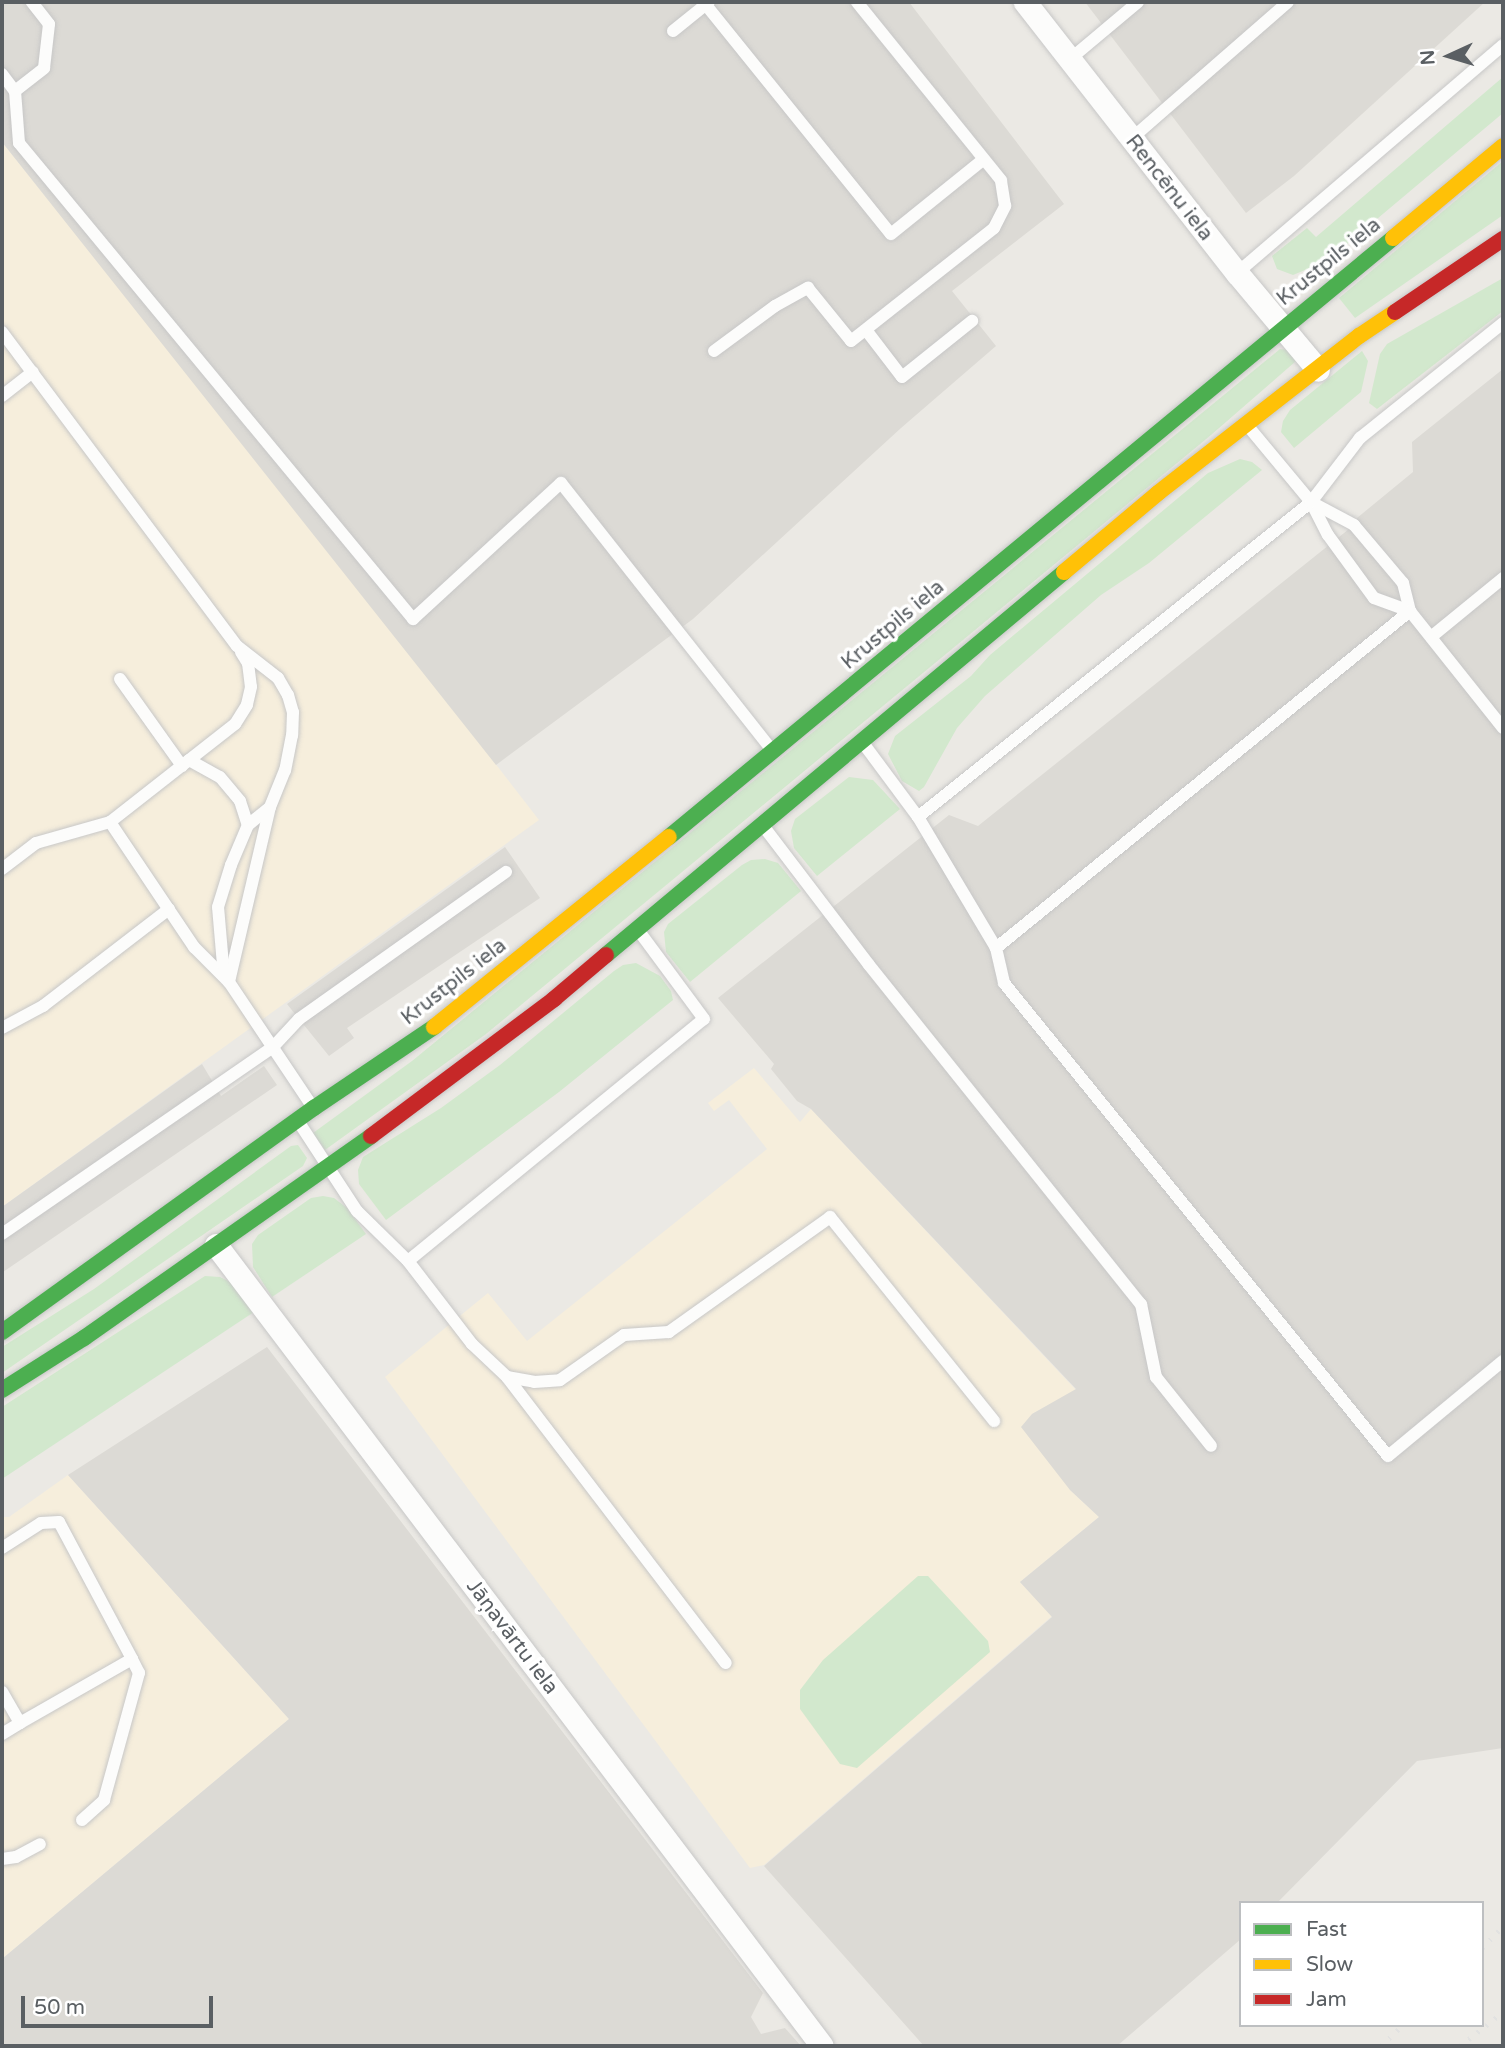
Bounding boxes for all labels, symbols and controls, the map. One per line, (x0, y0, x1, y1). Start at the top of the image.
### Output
north arrow (1414, 21, 1484, 91)
text: N (1417, 49, 1440, 66)
street label: Rencēnu iela (1120, 130, 1218, 246)
street label: Krustpils iela (1272, 212, 1386, 312)
street label: Krustpils iela (837, 575, 949, 675)
street label: Krustpils iela (396, 933, 512, 1031)
street label: Jāņavārtu iela (461, 1575, 563, 1699)
legend (1239, 1901, 1484, 2027)
text: Fast (1306, 1917, 1347, 1942)
text: Slow (1306, 1952, 1353, 1977)
scale bar (24, 1982, 217, 2026)
text: Jam (1306, 1987, 1347, 2012)
text: 50 m (34, 1995, 85, 2020)

